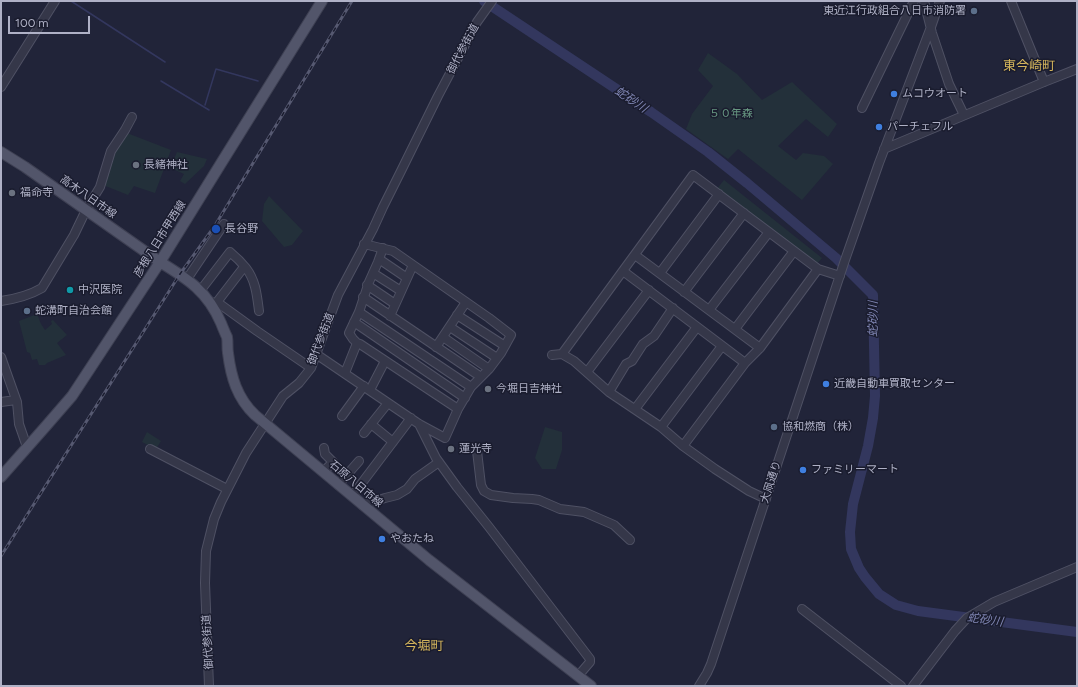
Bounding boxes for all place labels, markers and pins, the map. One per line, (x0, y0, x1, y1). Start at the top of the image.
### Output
place label: 東近江行政組合八日市消防署 (823, 4, 966, 18)
marker: 東近江行政組合八日市消防署 (969, 6, 979, 16)
place label: ムコウオート (902, 87, 968, 101)
marker: ムコウオート (889, 89, 899, 99)
place label: パーチェフル (887, 120, 953, 134)
marker: パーチェフル (874, 122, 884, 132)
place label: 長緒神社 (144, 158, 188, 172)
marker: 長緒神社 (131, 160, 141, 170)
place label: 福命寺 (20, 186, 53, 200)
marker: 福命寺 (7, 188, 17, 198)
place label: 長谷野 (225, 222, 258, 236)
marker: 長谷野 (210, 223, 222, 235)
place label: 中沢医院 (78, 283, 122, 297)
marker: 中沢医院 (65, 285, 75, 295)
place label: 蛇溝町自治会館 (35, 304, 112, 318)
marker: 蛇溝町自治会館 (22, 306, 32, 316)
place label: 近畿自動車買取センター (834, 377, 955, 391)
marker: 近畿自動車買取センター (821, 379, 831, 389)
place label: 今堀日吉神社 (496, 382, 562, 396)
marker: 今堀日吉神社 (483, 384, 493, 394)
place label: 協和燃商（株） (782, 420, 859, 434)
marker: 協和燃商（株） (769, 422, 779, 432)
place label: 蓮光寺 (459, 442, 492, 456)
marker: 蓮光寺 (446, 444, 456, 454)
place label: ファミリーマート (811, 463, 899, 477)
marker: ファミリーマート (798, 465, 808, 475)
place label: やおたね (390, 532, 434, 546)
marker: やおたね (377, 534, 387, 544)

